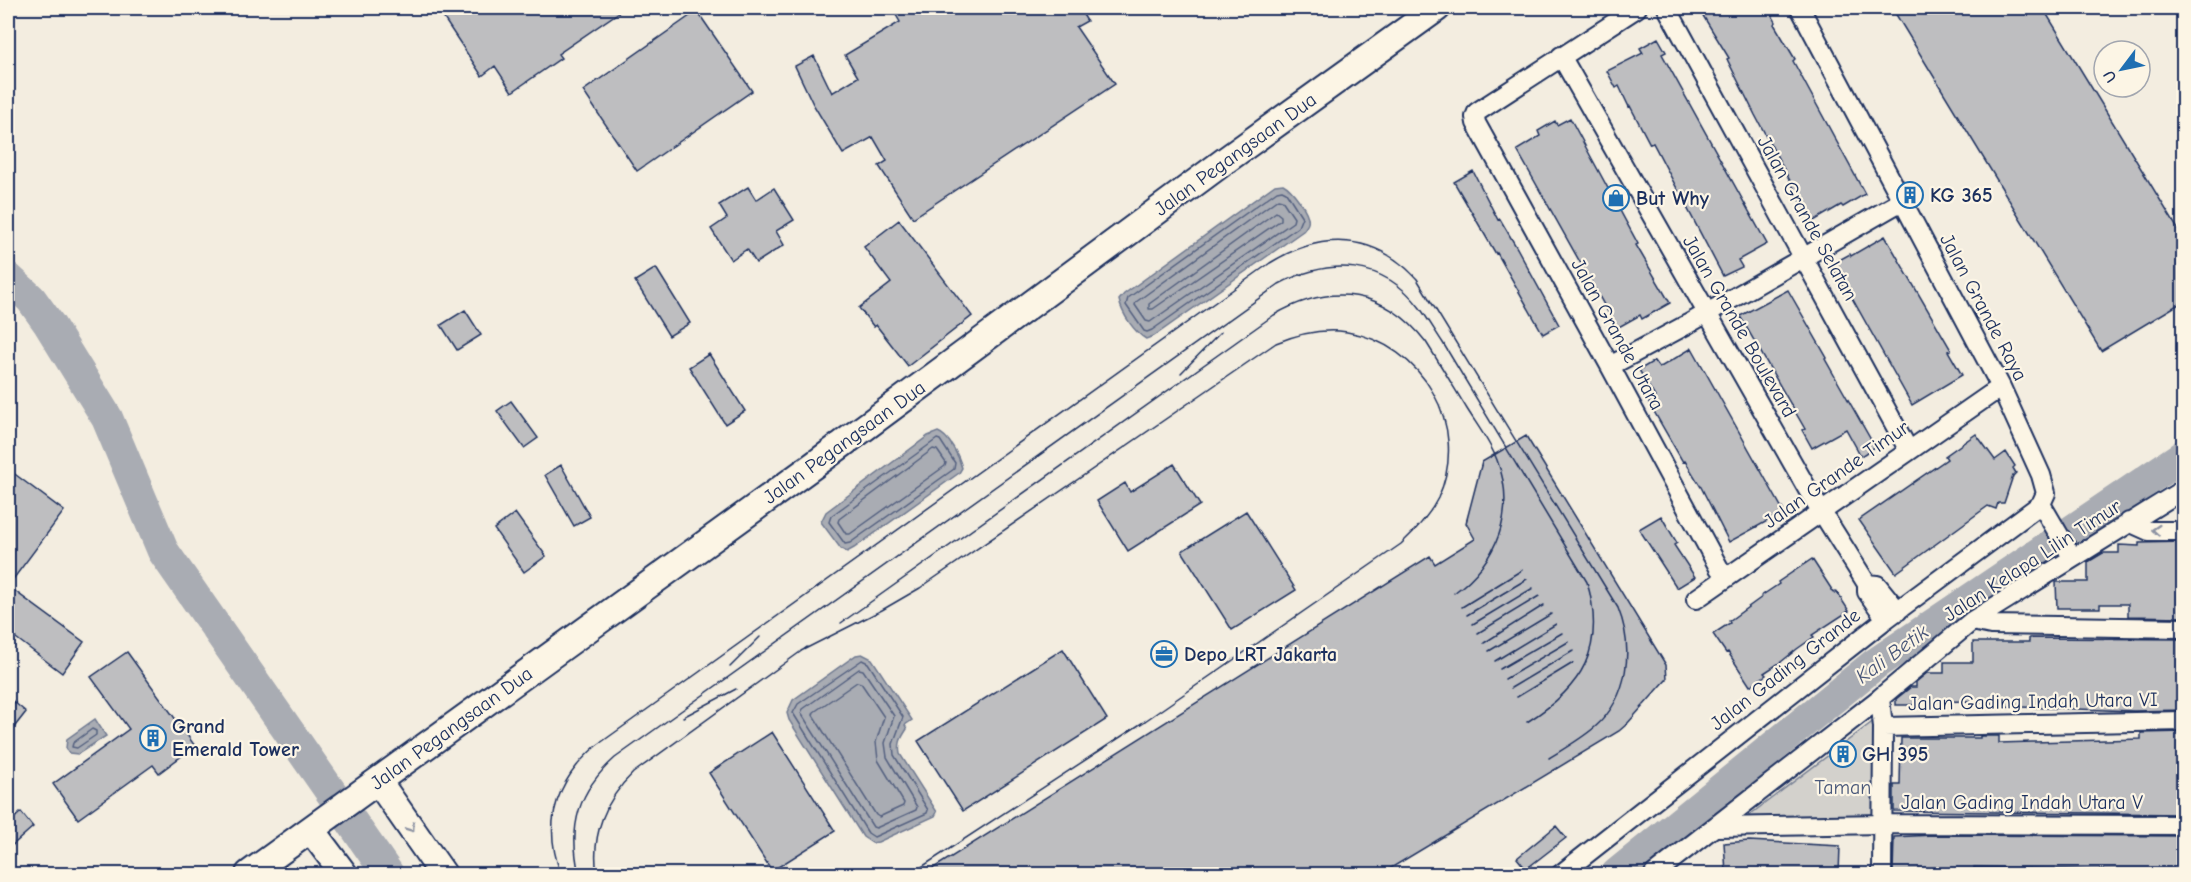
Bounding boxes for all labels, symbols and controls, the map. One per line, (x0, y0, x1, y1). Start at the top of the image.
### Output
north arrow (2092, 39, 2152, 99)
text: U (2100, 67, 2121, 86)
street label: Jalan Pegangsaan Dua (1150, 88, 1321, 221)
street label: Jalan Grande Selatan (1753, 132, 1862, 305)
building icon: KG 365 (1895, 180, 1925, 210)
shop icon: But Why (1601, 183, 1631, 213)
place label: KG 365 (1930, 184, 1993, 207)
place label: But Why (1636, 187, 1710, 210)
street label: Jalan Grande Raya (1935, 230, 2032, 385)
street label: Jalan Grande Boulevard (1678, 231, 1801, 421)
street label: Jalan Grande Utara (1566, 254, 1669, 414)
street label: Jalan Pegangsaan Dua (759, 376, 930, 509)
street label: Jalan Grande Timur (1759, 416, 1913, 533)
street label: Jalan Kelapa Lilin Timur (1939, 495, 2125, 626)
one-way arrow (2151, 524, 2160, 537)
street label: Jalan Gading Grande (1706, 604, 1865, 735)
water label: Kali Betik (1851, 619, 1934, 688)
office icon: Depo LRT Jakarta (1149, 639, 1179, 669)
place label: Depo LRT Jakarta (1184, 643, 1337, 666)
street label: Jalan Pegangsaan Dua (366, 662, 537, 795)
street label: Jalan Gading Indah Utara VI (1908, 688, 2158, 715)
place label: Grand Emerald Tower (172, 715, 299, 761)
building icon: Grand Emerald Tower (138, 723, 168, 753)
building icon: GH 395 (1828, 739, 1858, 769)
place label: GH 395 (1862, 743, 1928, 766)
park label: Taman (1815, 776, 1871, 799)
street label: Jalan Gading Indah Utara V (1901, 791, 2143, 814)
one-way arrow (404, 821, 415, 832)

